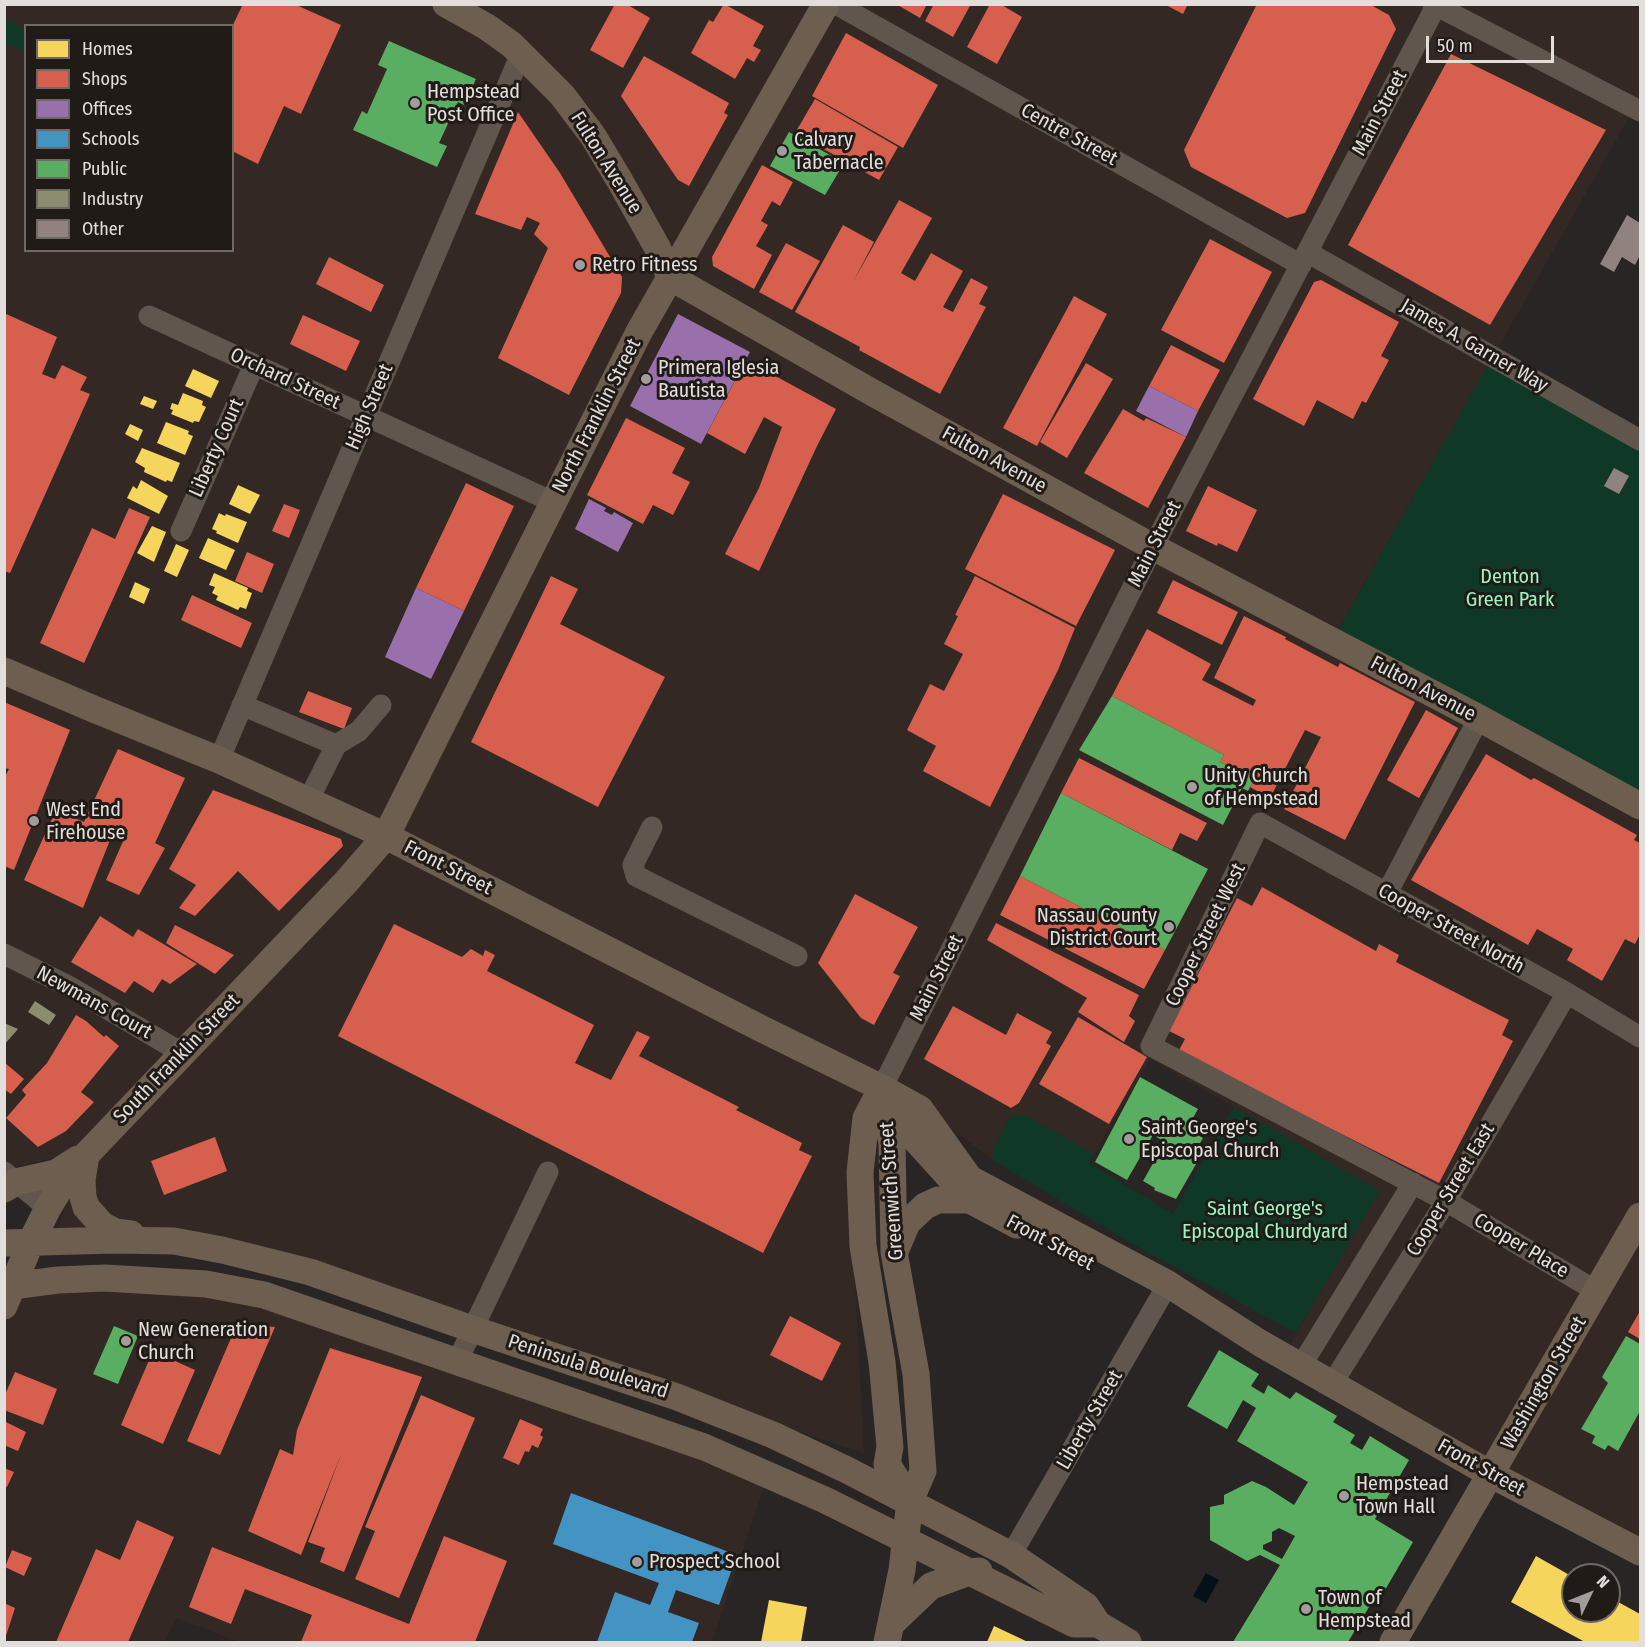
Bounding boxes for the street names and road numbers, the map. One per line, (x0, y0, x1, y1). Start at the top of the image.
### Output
street label: Main Street (1347, 66, 1413, 160)
street label: Centre Street (1016, 99, 1122, 171)
street label: Fulton Avenue (565, 108, 647, 218)
street label: James A. Garner Way (1396, 294, 1552, 398)
street label: North Franklin Street (548, 335, 646, 497)
street label: Orchard Street (226, 343, 344, 415)
street label: High Street (341, 360, 399, 454)
street label: Liberty Court (185, 395, 249, 501)
street label: Fulton Avenue (938, 421, 1050, 499)
street label: Main Street (1123, 497, 1187, 591)
street label: Fulton Avenue (1366, 651, 1480, 727)
street label: Front Street (400, 836, 496, 900)
street label: Cooper Street West (1161, 859, 1251, 1011)
street label: Cooper Street North (1374, 879, 1528, 979)
street label: Main Street (905, 931, 969, 1025)
street label: Newmans Court (32, 961, 156, 1045)
street label: South Franklin Street (109, 989, 245, 1129)
street label: Cooper Street East (1402, 1119, 1500, 1261)
street label: Greenwich Street (875, 1121, 909, 1261)
street label: Cooper Place (1469, 1208, 1573, 1284)
street label: Front Street (1002, 1210, 1098, 1276)
street label: Washington Street (1496, 1312, 1592, 1454)
street label: Peninsula Boulevard (505, 1330, 671, 1404)
street label: Liberty Street (1052, 1366, 1128, 1474)
street label: Front Street (1433, 1434, 1529, 1502)

